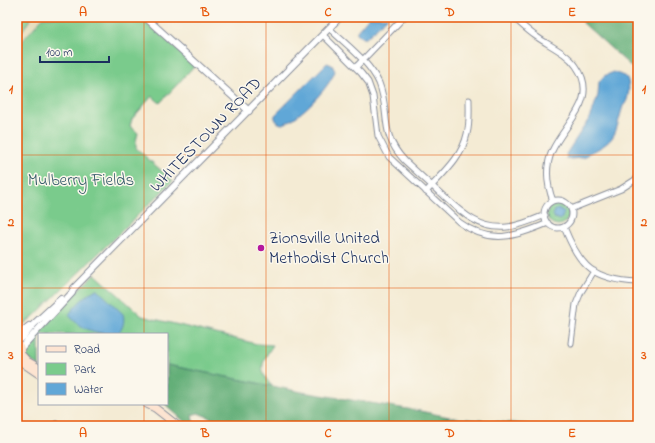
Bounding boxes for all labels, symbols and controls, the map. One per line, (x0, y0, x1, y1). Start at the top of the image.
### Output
text: A (79, 3, 87, 22)
text: B (200, 3, 210, 22)
text: C (324, 3, 332, 22)
text: D (444, 3, 455, 22)
text: E (568, 3, 576, 22)
scale bar (40, 38, 109, 64)
text: 100 m (46, 44, 73, 62)
street label: WHITESTOWN ROAD (144, 72, 268, 198)
text: 1 (9, 80, 14, 99)
text: 1 (642, 80, 647, 99)
park label: Mulberry Fields (28, 168, 134, 194)
text: 2 (7, 213, 15, 232)
text: 2 (640, 213, 648, 232)
place label: Zionsville United Methodist Church (269, 226, 389, 271)
marker: Zionsville United Methodist Church (256, 243, 266, 253)
legend (38, 333, 168, 405)
text: Road (74, 341, 100, 359)
text: 3 (7, 346, 14, 365)
text: 3 (640, 346, 647, 365)
text: Park (74, 361, 96, 379)
text: Water (74, 381, 103, 399)
text: A (79, 424, 87, 443)
text: B (200, 424, 210, 443)
text: C (324, 424, 332, 443)
text: D (444, 424, 455, 443)
text: E (568, 424, 576, 443)

